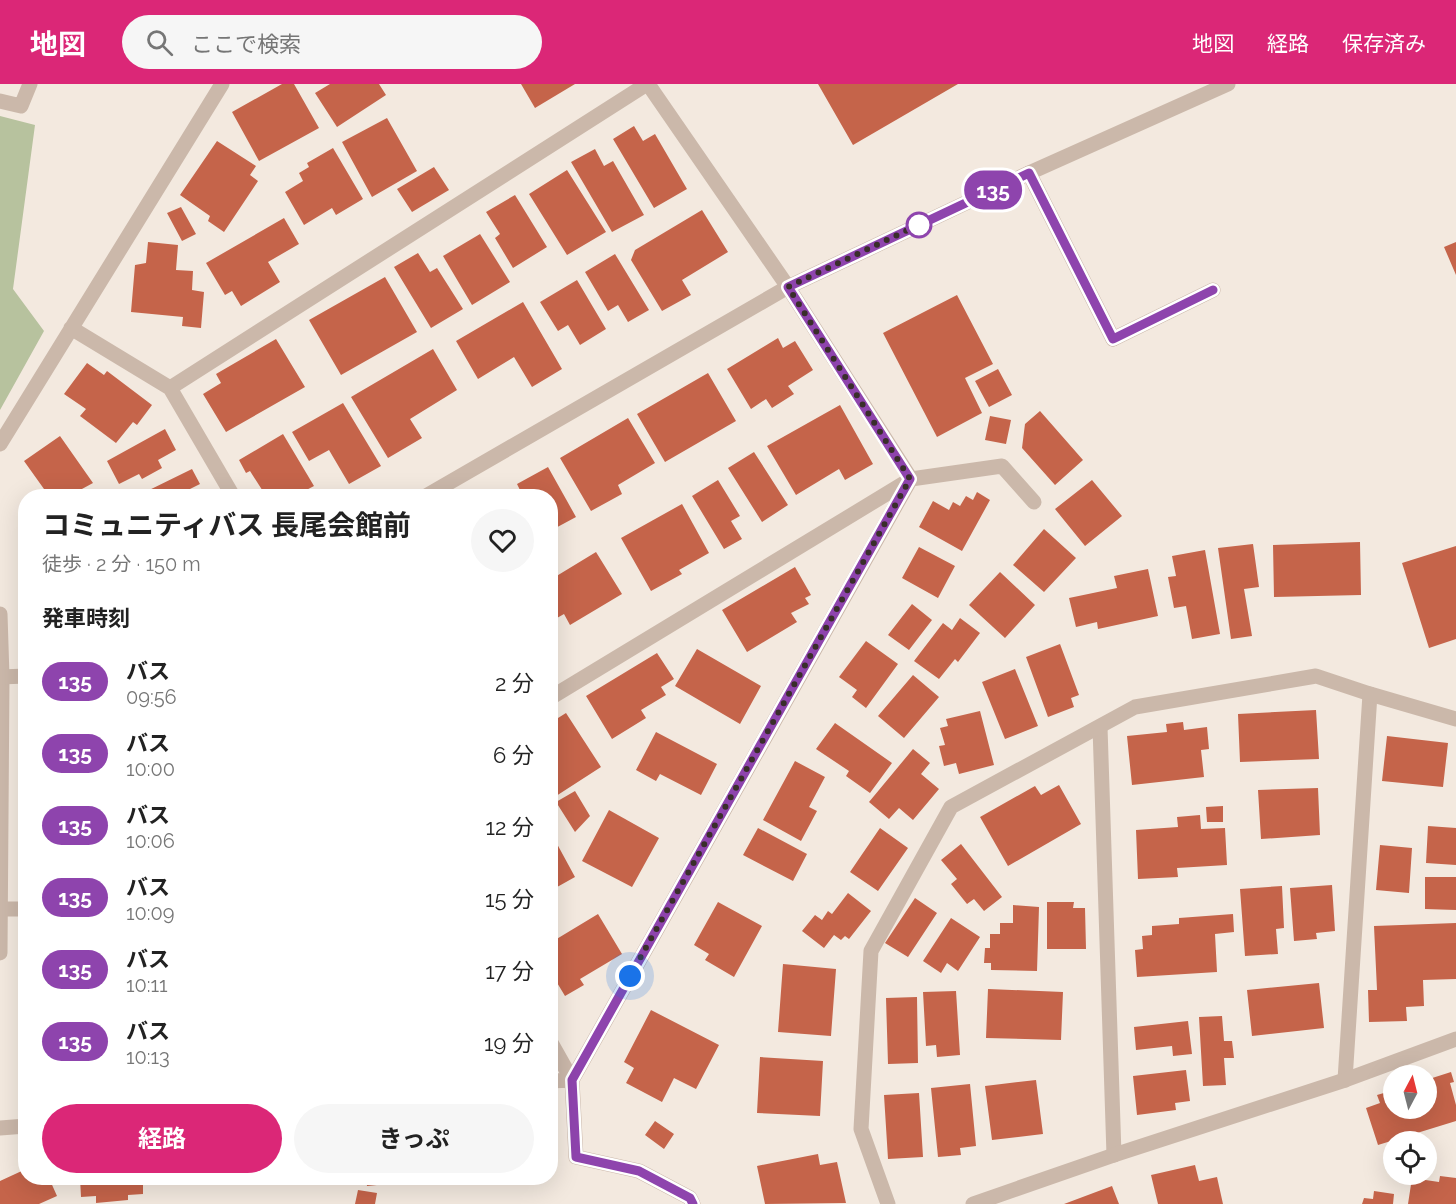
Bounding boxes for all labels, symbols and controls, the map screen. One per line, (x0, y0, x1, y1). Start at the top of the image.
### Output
search box (122, 15, 542, 69)
icon: search (143, 26, 176, 59)
text: 地図 (30, 28, 86, 61)
text: ここで検索 (191, 31, 301, 57)
text: 地図 (1192, 31, 1234, 56)
text: 経路 (1267, 31, 1309, 56)
text: 保存済み (1342, 31, 1426, 56)
line badge: 135 (958, 170, 1028, 210)
text: 135 (976, 178, 1010, 203)
unlabelled marker (906, 212, 932, 238)
text: コミュニティバス 長尾会館前 (42, 509, 411, 542)
button: heart (471, 509, 534, 572)
text: 徒歩 · 2 分 · 150 m (42, 552, 201, 576)
text: 発車時刻 (42, 605, 130, 631)
text: バス (126, 658, 170, 684)
text: 135 (58, 669, 92, 694)
text: 2 分 (495, 670, 534, 696)
text: 09:56 (126, 685, 177, 709)
text: バス (126, 730, 170, 756)
text: 135 (58, 741, 92, 766)
text: 6 分 (493, 742, 534, 768)
text: 10:00 (126, 757, 175, 781)
text: バス (126, 802, 170, 828)
text: 135 (58, 813, 92, 838)
text: 12 分 (486, 814, 534, 840)
text: 10:06 (126, 829, 175, 853)
text: バス (126, 874, 170, 900)
text: 135 (58, 885, 92, 910)
text: 15 分 (485, 886, 534, 912)
text: 10:09 (126, 901, 175, 925)
text: バス (126, 946, 170, 972)
text: 135 (58, 957, 92, 982)
text: 17 分 (485, 958, 534, 984)
your location (615, 961, 645, 991)
text: 10:11 (126, 973, 168, 997)
text: バス (126, 1018, 170, 1044)
text: 135 (58, 1029, 92, 1054)
text: 19 分 (484, 1030, 534, 1056)
text: 10:13 (126, 1045, 170, 1069)
north arrow (1383, 1065, 1437, 1119)
map controls (1383, 1065, 1437, 1185)
button: 経路 (42, 1104, 282, 1173)
button: きっぷ (294, 1104, 534, 1173)
button: locate (1383, 1131, 1437, 1185)

